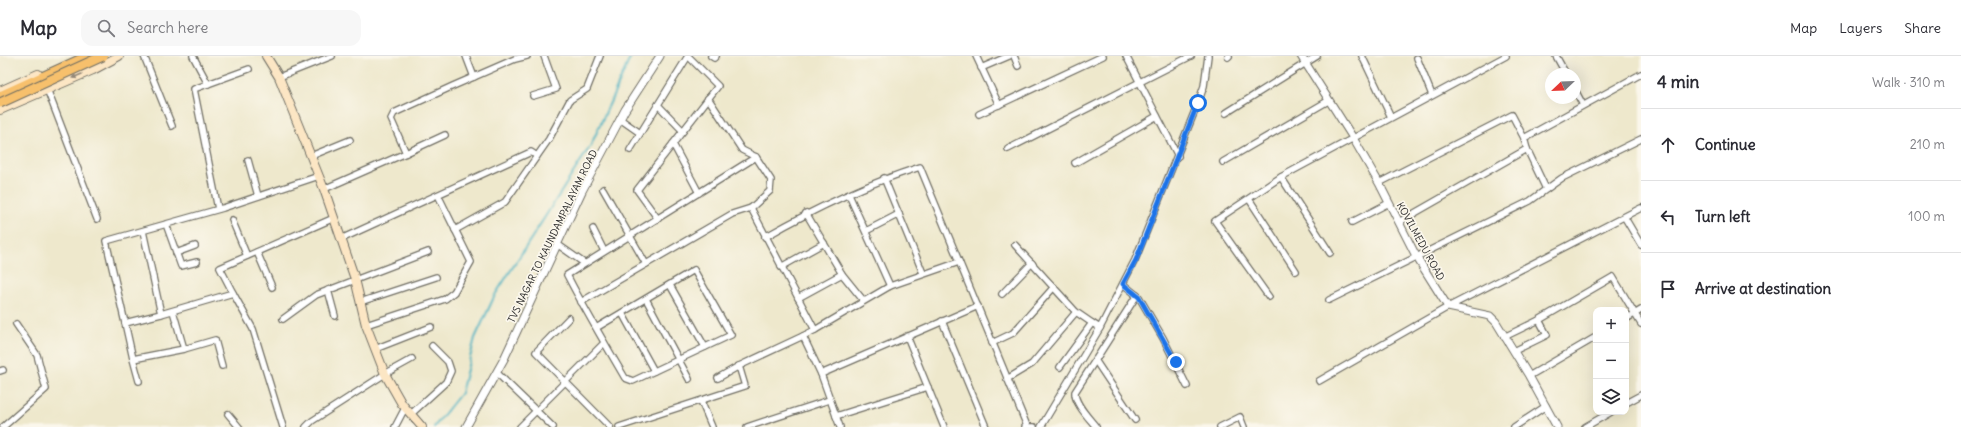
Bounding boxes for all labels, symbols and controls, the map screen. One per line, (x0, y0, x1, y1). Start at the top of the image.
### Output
search box (81, 10, 361, 46)
text: Map (20, 16, 57, 40)
icon: search (95, 17, 117, 39)
text: Search here (127, 18, 208, 37)
text: Map (1790, 19, 1817, 37)
text: Layers (1839, 19, 1882, 37)
text: Share (1904, 19, 1941, 37)
north arrow (1545, 68, 1581, 104)
text: 4 min (1657, 71, 1699, 93)
one-way arrow (71, 74, 83, 80)
text: Walk · 310 m (1872, 74, 1945, 91)
route start (1189, 94, 1207, 112)
icon: ahead (1657, 134, 1679, 156)
text: Continue (1695, 135, 1756, 154)
text: 210 m (1910, 136, 1945, 153)
street label: TVS NAGAR TO KAUNDAMPALAYAM ROAD (505, 147, 600, 325)
street label: KOVILMEDU ROAD (1394, 200, 1447, 283)
icon: left (1657, 206, 1679, 228)
text: Turn left (1695, 207, 1750, 226)
text: 100 m (1908, 208, 1945, 225)
icon: arrive (1657, 278, 1679, 300)
text: Arrive at destination (1695, 279, 1831, 298)
map controls (1593, 307, 1629, 415)
button: + (1593, 307, 1629, 343)
button: − (1593, 343, 1629, 379)
route end (1167, 353, 1185, 371)
button: layers (1593, 379, 1629, 415)

